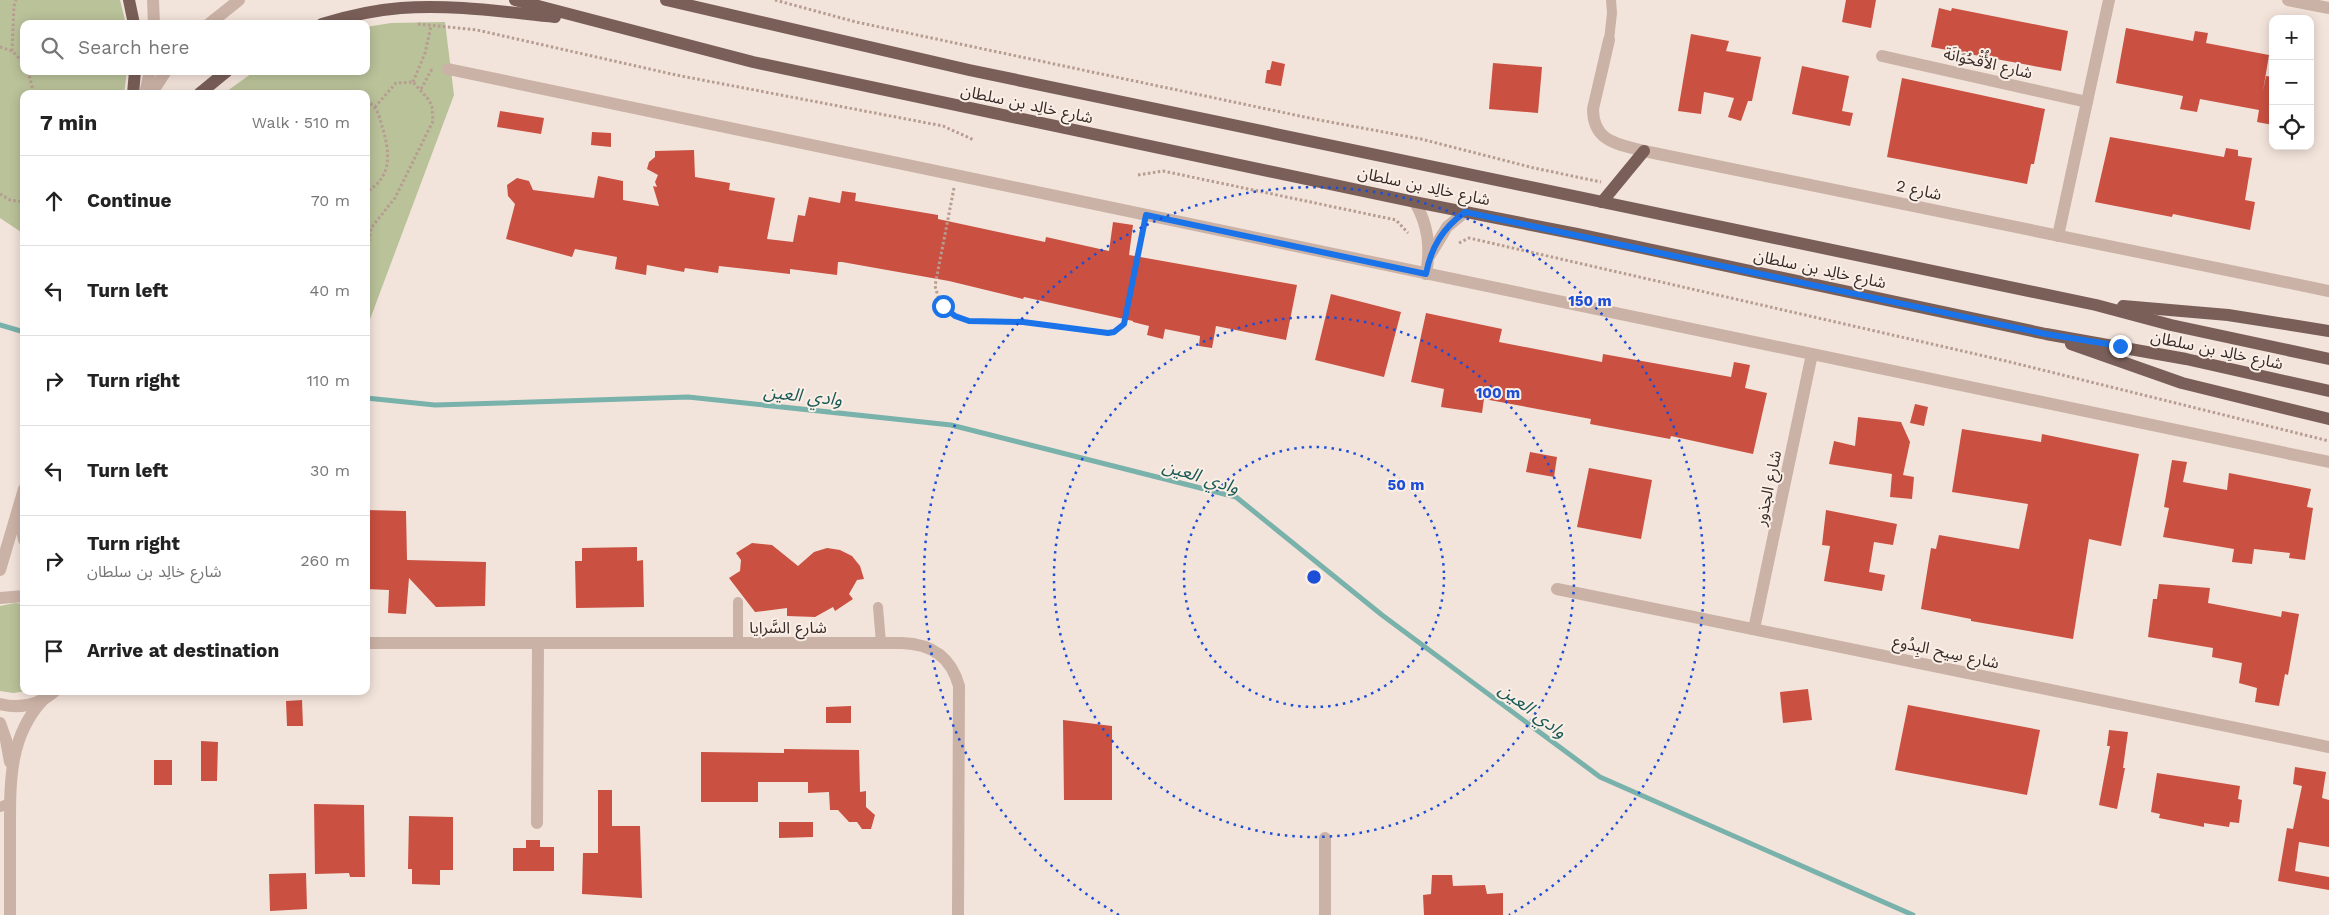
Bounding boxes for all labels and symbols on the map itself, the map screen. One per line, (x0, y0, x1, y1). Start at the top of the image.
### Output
street label: شارع الأُقْحُوَانَة (1941, 41, 2035, 85)
street label: شارع خالِد بن سلطان (959, 81, 1095, 130)
street label: شارع خالِد بن سلطان (1356, 163, 1492, 212)
street label: شارع 2 (1894, 176, 1943, 207)
street label: شارع خالِد بن سلطان (1752, 246, 1888, 295)
text: 150 m (1568, 292, 1612, 310)
route start (932, 295, 955, 318)
street label: شارع خالِد بن سلطان (2149, 327, 2285, 376)
route end (2109, 335, 2132, 358)
water label: وادي العين (762, 380, 843, 414)
text: 100 m (1476, 384, 1520, 402)
street label: شارع الجذور (1751, 449, 1788, 529)
water label: وادي العين (1159, 454, 1242, 502)
text: 50 m (1388, 476, 1424, 494)
centre of rings (1305, 568, 1323, 586)
street label: شارع السَّرايا (749, 618, 827, 640)
street label: شارع سِيح البِدُوع (1890, 631, 2001, 675)
water label: وادي العين (1493, 678, 1571, 745)

